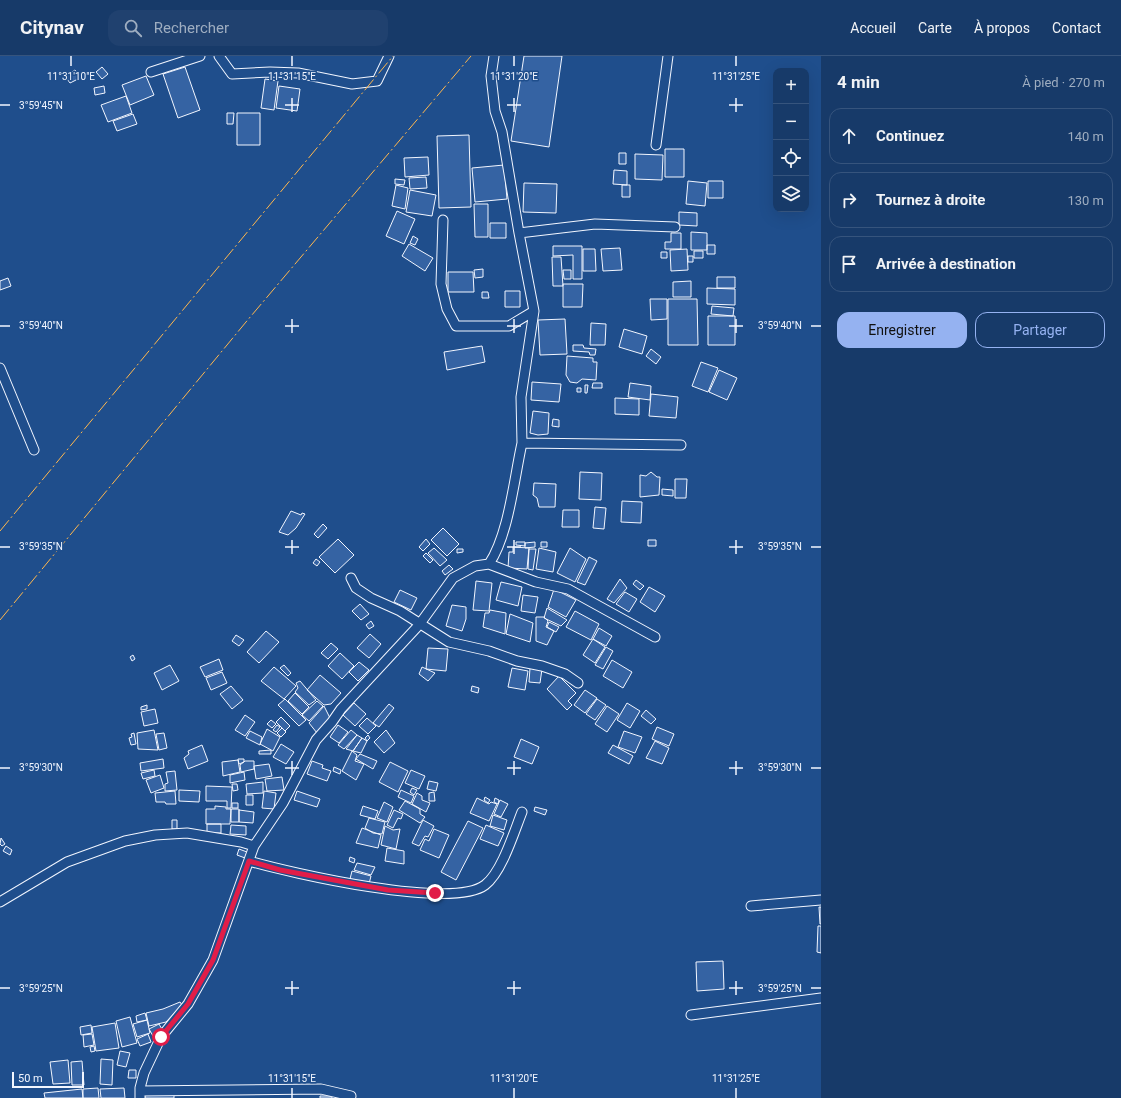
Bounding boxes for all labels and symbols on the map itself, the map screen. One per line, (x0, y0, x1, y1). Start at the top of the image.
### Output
text: 11°31'10"E (47, 71, 95, 82)
text: 11°31'15"E (268, 71, 316, 82)
text: 11°31'20"E (490, 71, 538, 82)
text: 11°31'25"E (712, 71, 760, 82)
text: 3°59'45"N (19, 100, 63, 111)
text: 3°59'40"N (19, 320, 63, 331)
text: 3°59'40"N (758, 320, 802, 331)
text: 3°59'35"N (19, 541, 63, 552)
text: 3°59'35"N (758, 541, 802, 552)
text: 3°59'30"N (19, 762, 63, 773)
text: 3°59'30"N (758, 762, 802, 773)
route end (426, 884, 444, 902)
text: 3°59'25"N (19, 983, 63, 994)
text: 3°59'25"N (758, 983, 802, 994)
route start (152, 1028, 170, 1046)
scale bar (12, 1070, 84, 1089)
text: 11°31'15"E (268, 1073, 316, 1084)
text: 11°31'20"E (490, 1073, 538, 1084)
text: 11°31'25"E (712, 1073, 760, 1084)

